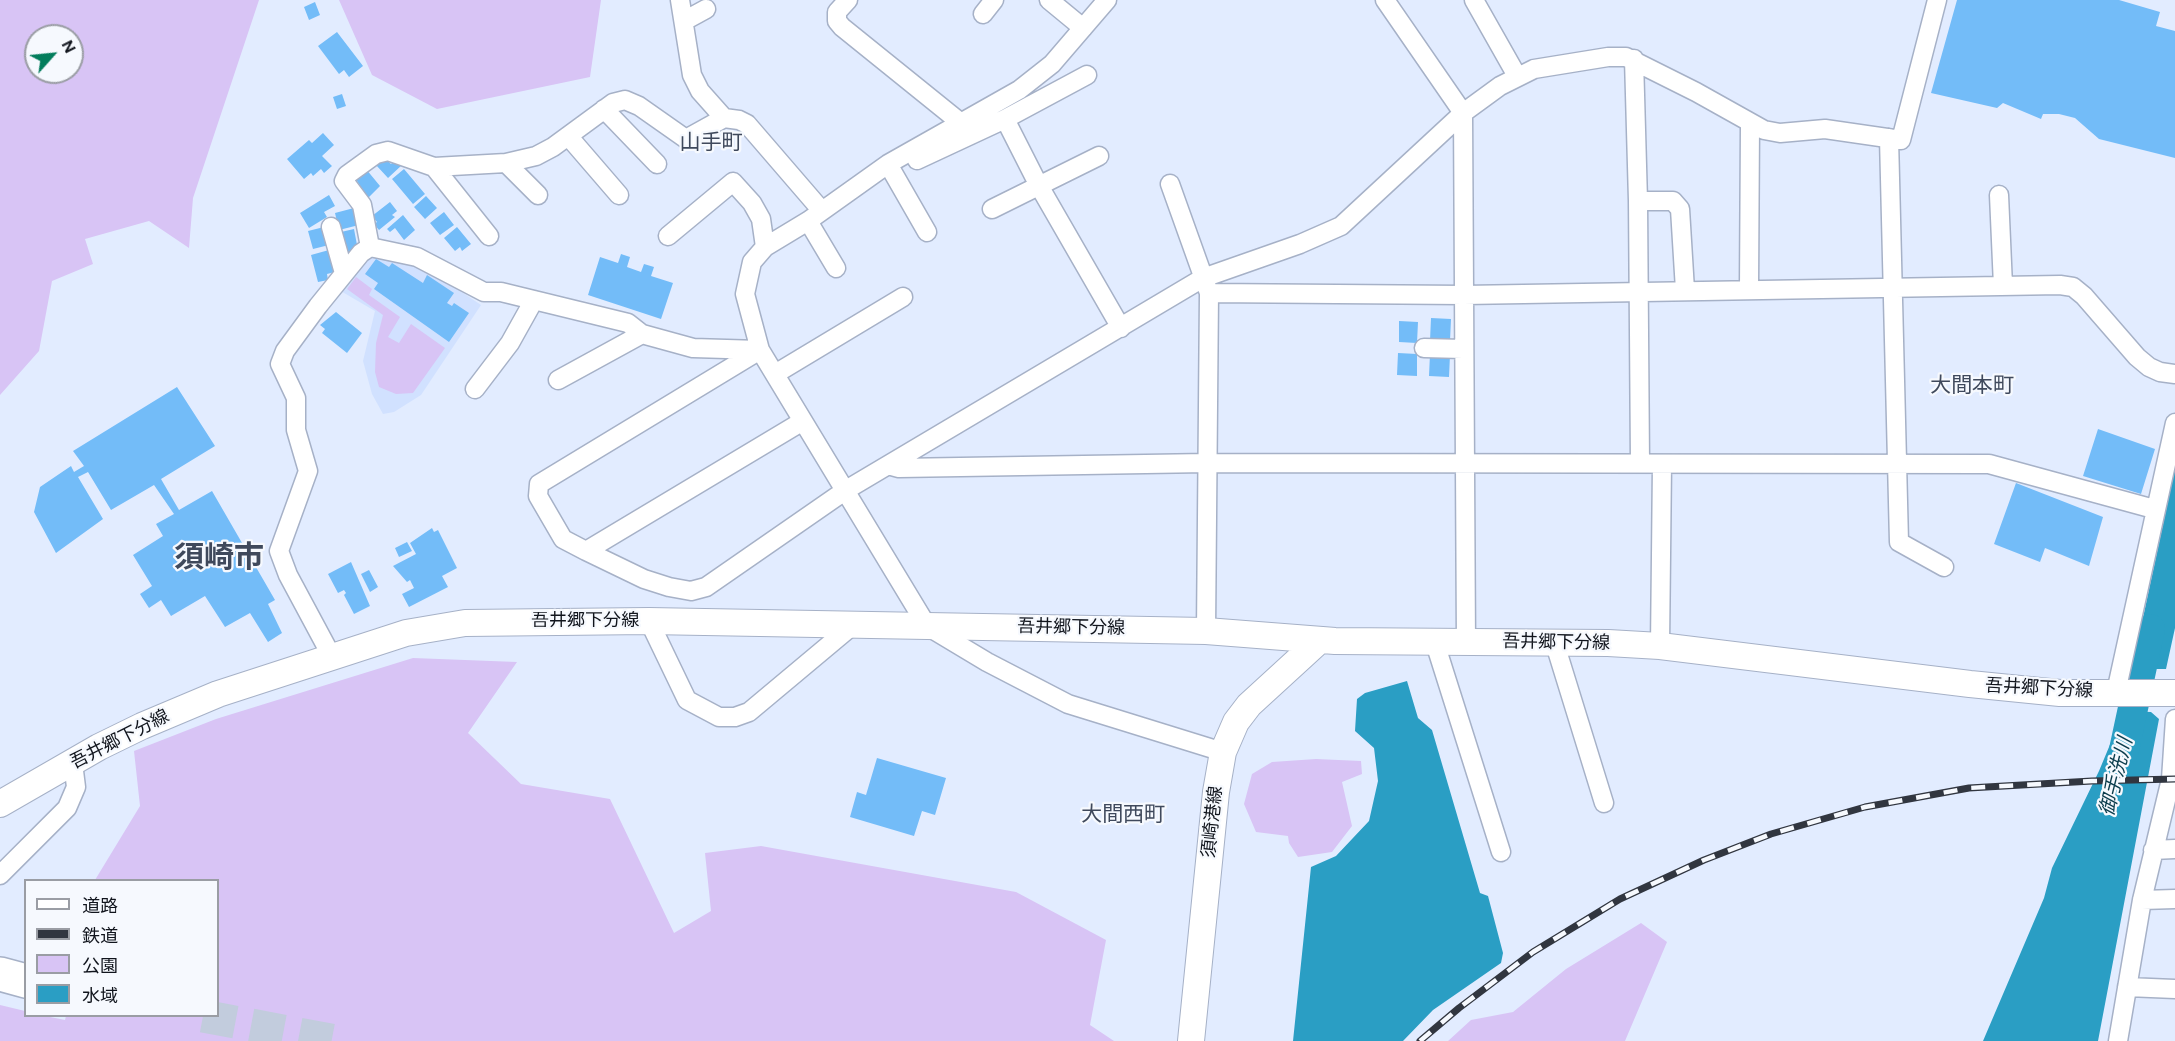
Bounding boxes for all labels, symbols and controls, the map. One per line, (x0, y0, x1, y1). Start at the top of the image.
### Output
north arrow (24, 24, 84, 84)
text: N (57, 37, 81, 56)
district label: 山手町 (680, 130, 742, 156)
district label: 大間本町 (1930, 373, 2014, 399)
district label: 須崎市 (174, 541, 264, 577)
street label: 吾井郷下分線 (531, 610, 639, 632)
street label: 吾井郷下分線 (1017, 616, 1125, 640)
street label: 吾井郷下分線 (1502, 631, 1610, 655)
street label: 吾井郷下分線 (1985, 675, 2093, 703)
street label: 吾井郷下分線 (67, 706, 173, 774)
water label: 御手洗川 (2096, 735, 2138, 819)
street label: 須崎港線 (1198, 785, 1228, 859)
district label: 大間西町 (1081, 802, 1165, 828)
legend (24, 879, 219, 1017)
text: 道路 (82, 894, 118, 918)
text: 鉄道 (82, 924, 118, 948)
text: 公園 (82, 954, 118, 978)
text: 水域 (82, 984, 118, 1008)

